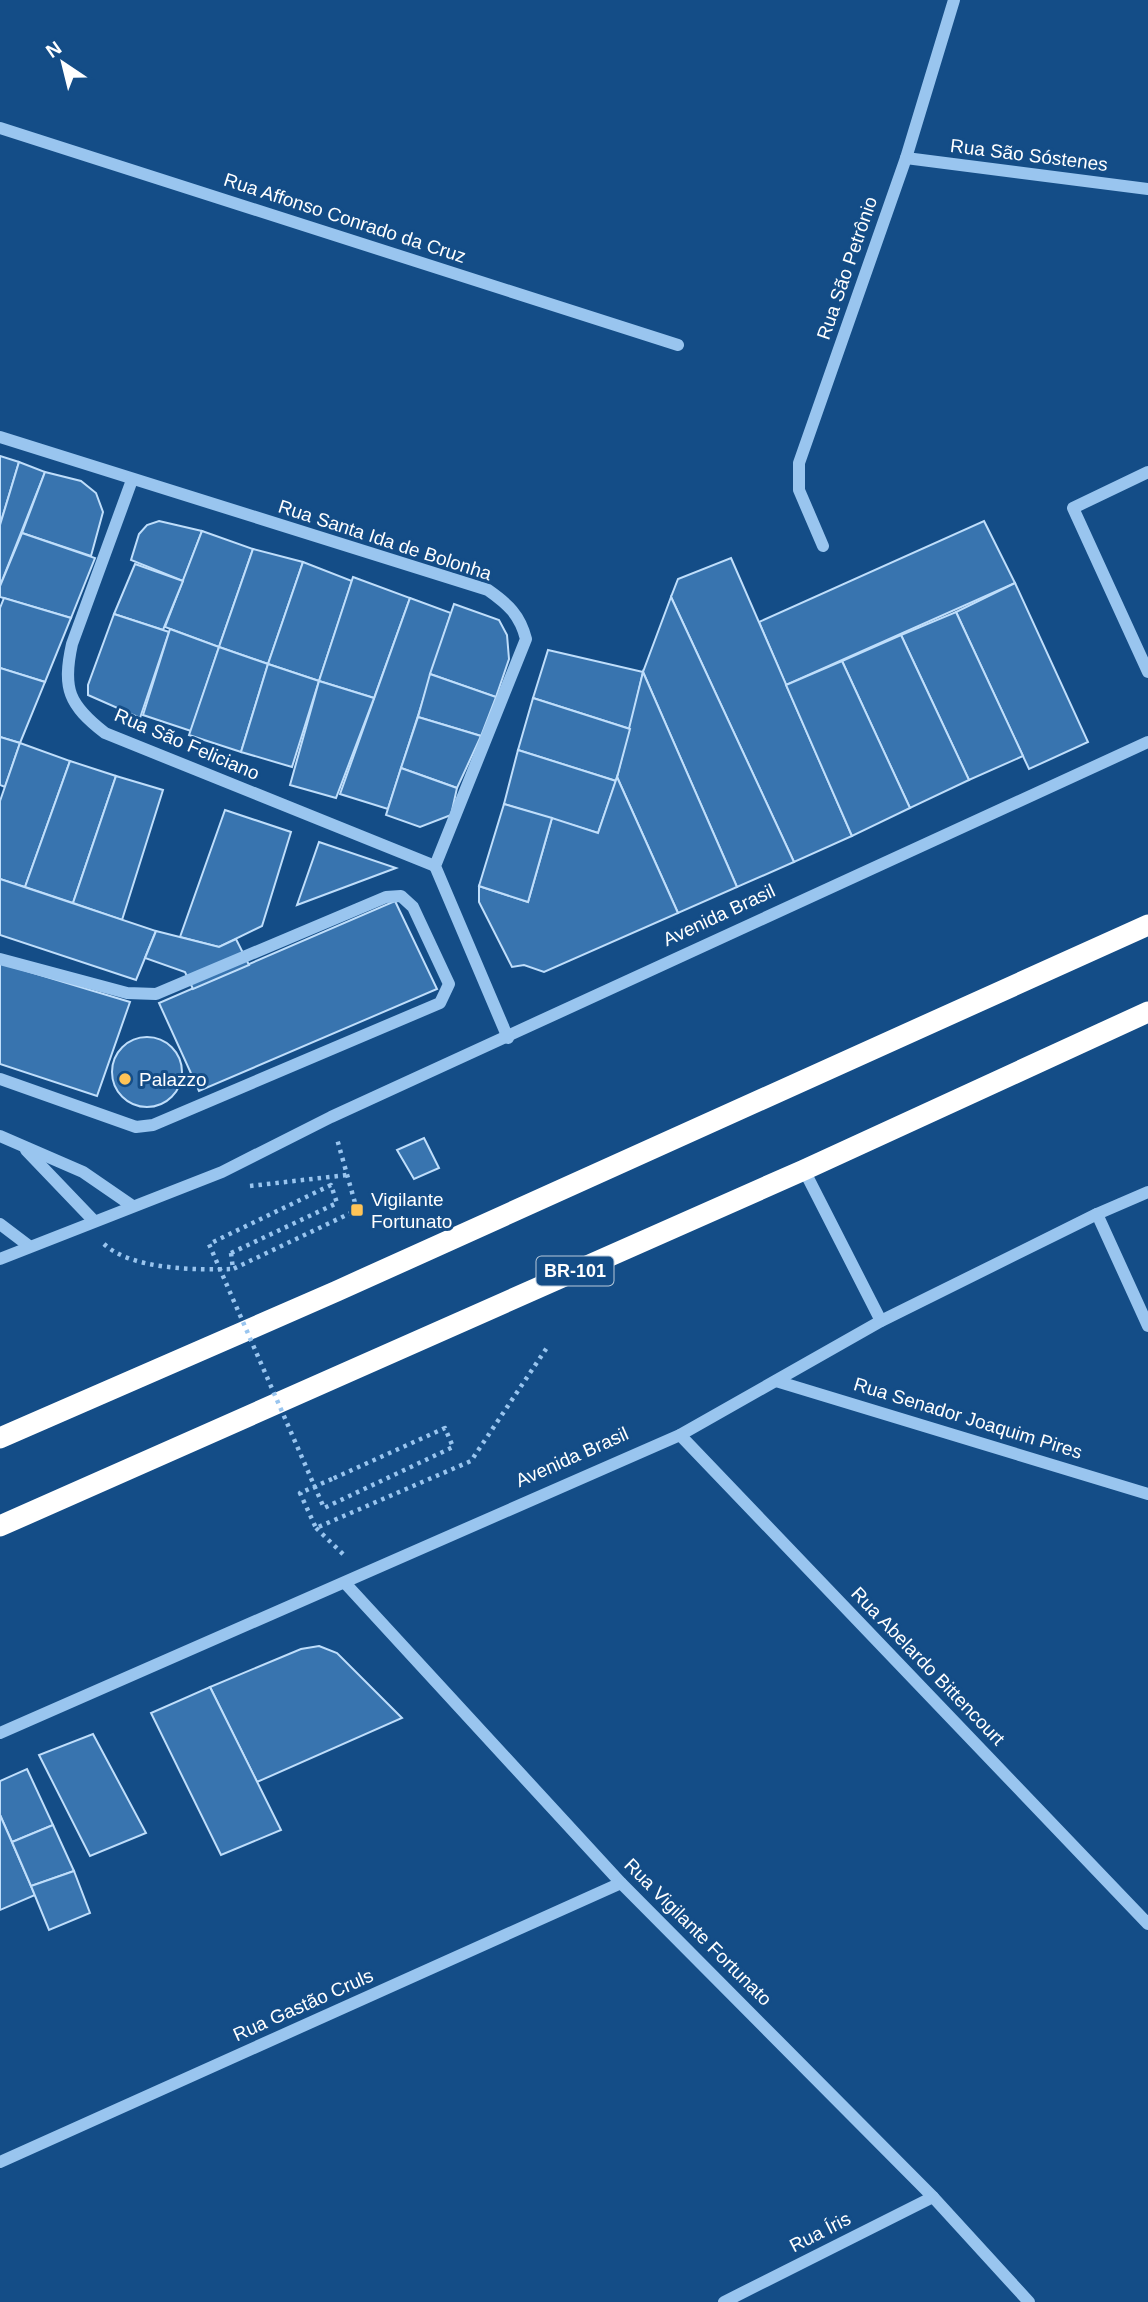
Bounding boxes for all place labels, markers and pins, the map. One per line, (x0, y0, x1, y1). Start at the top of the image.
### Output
place label: Palazzo (139, 1069, 207, 1090)
marker: Palazzo (117, 1071, 133, 1087)
place label: Vigilante Fortunato (371, 1189, 452, 1232)
marker: Vigilante Fortunato (349, 1202, 365, 1218)

